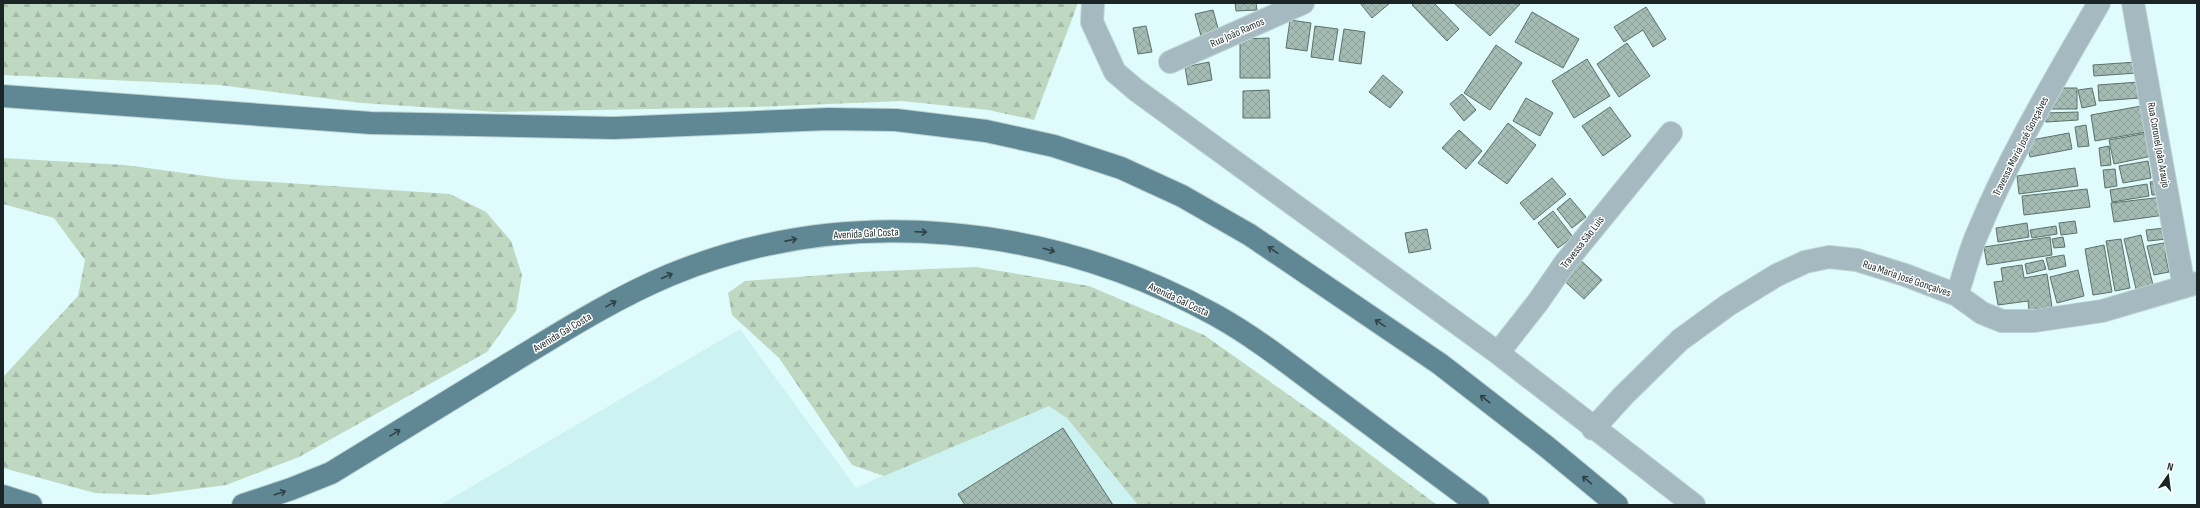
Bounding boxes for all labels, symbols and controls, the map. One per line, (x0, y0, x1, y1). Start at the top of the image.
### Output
street label: Rua João Ramos (1208, 15, 1266, 50)
street label: Travessa Maria José Gonçalves (1990, 94, 2051, 198)
street label: Rua Coronel João Araujo (2145, 101, 2172, 189)
street label: Travessa São Luis (1558, 213, 1607, 271)
street label: Avenida Gal Costa (832, 225, 899, 242)
one-way arrow (914, 228, 927, 235)
one-way arrow (785, 236, 798, 244)
one-way arrow (1267, 246, 1278, 254)
one-way arrow (1042, 247, 1055, 254)
street label: Rua Maria José Gonçalves (1861, 257, 1953, 300)
one-way arrow (660, 272, 672, 280)
street label: Avenida Gal Costa (1146, 279, 1211, 319)
one-way arrow (605, 300, 617, 308)
street label: Avenida Gal Costa (530, 310, 594, 355)
one-way arrow (1375, 319, 1386, 327)
one-way arrow (1480, 395, 1491, 404)
one-way arrow (389, 429, 401, 437)
north arrow (2148, 456, 2188, 496)
text: N (2166, 460, 2175, 474)
one-way arrow (1582, 476, 1593, 485)
one-way arrow (274, 489, 287, 496)

